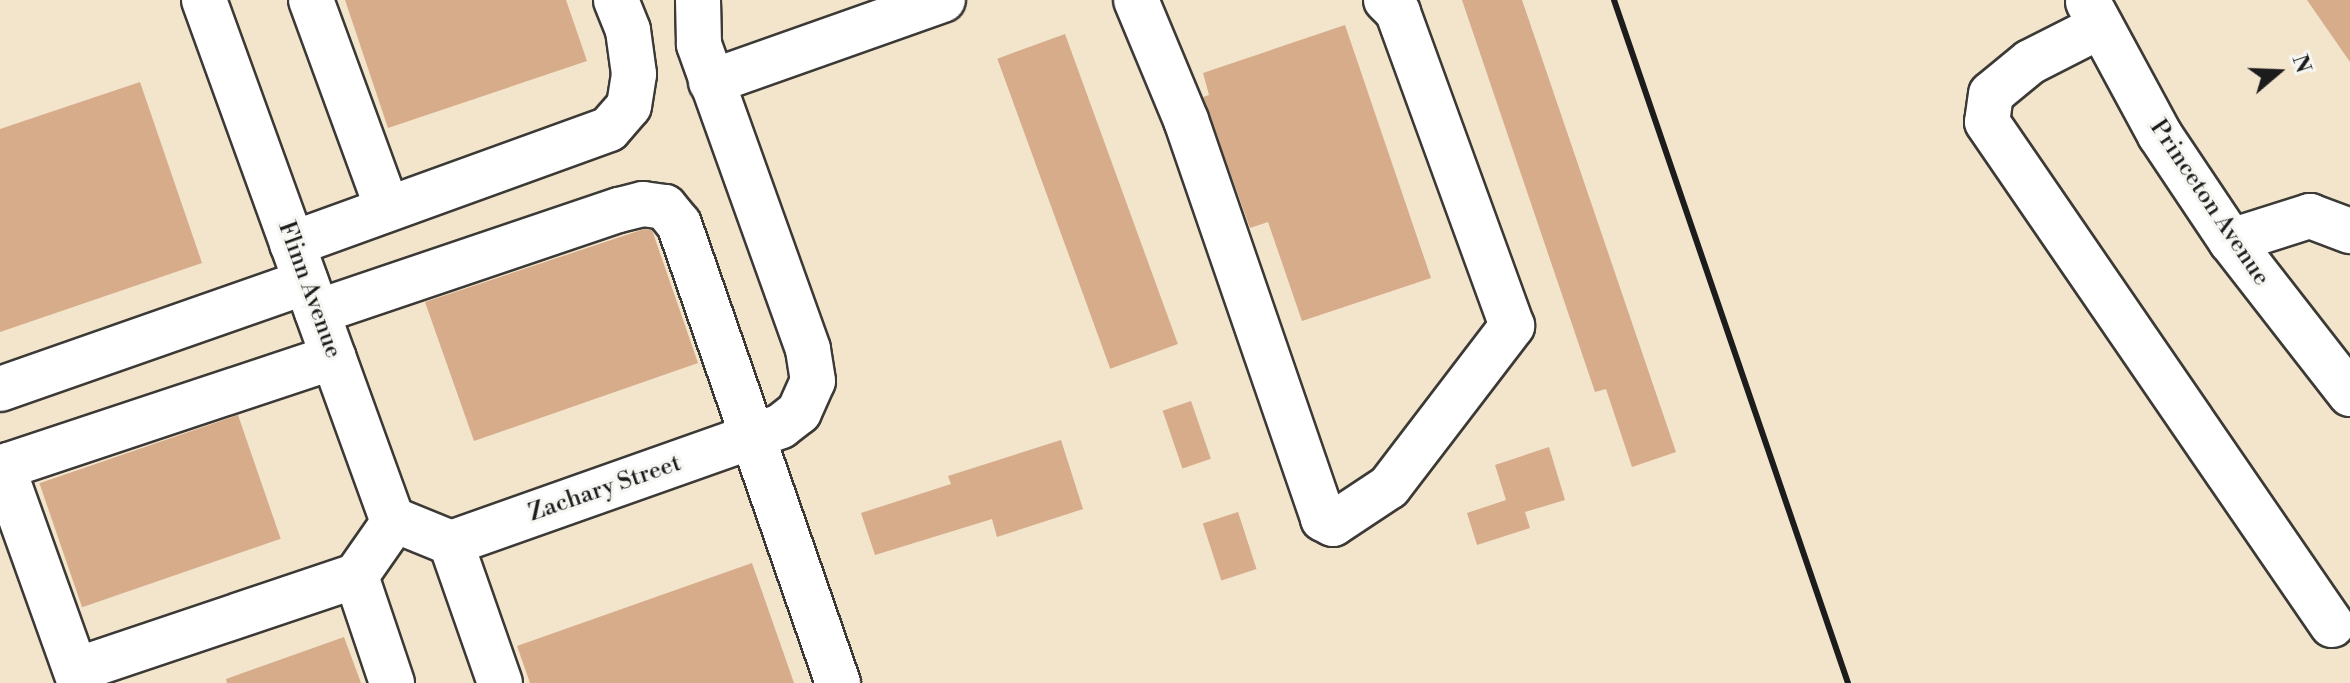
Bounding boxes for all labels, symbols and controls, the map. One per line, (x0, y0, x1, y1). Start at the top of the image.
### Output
north arrow (2238, 32, 2318, 112)
text: N (2286, 51, 2317, 77)
street label: Princeton Avenue (2143, 115, 2275, 291)
street label: Flinn Avenue (271, 218, 347, 362)
street label: Zachary Street (525, 449, 685, 529)

